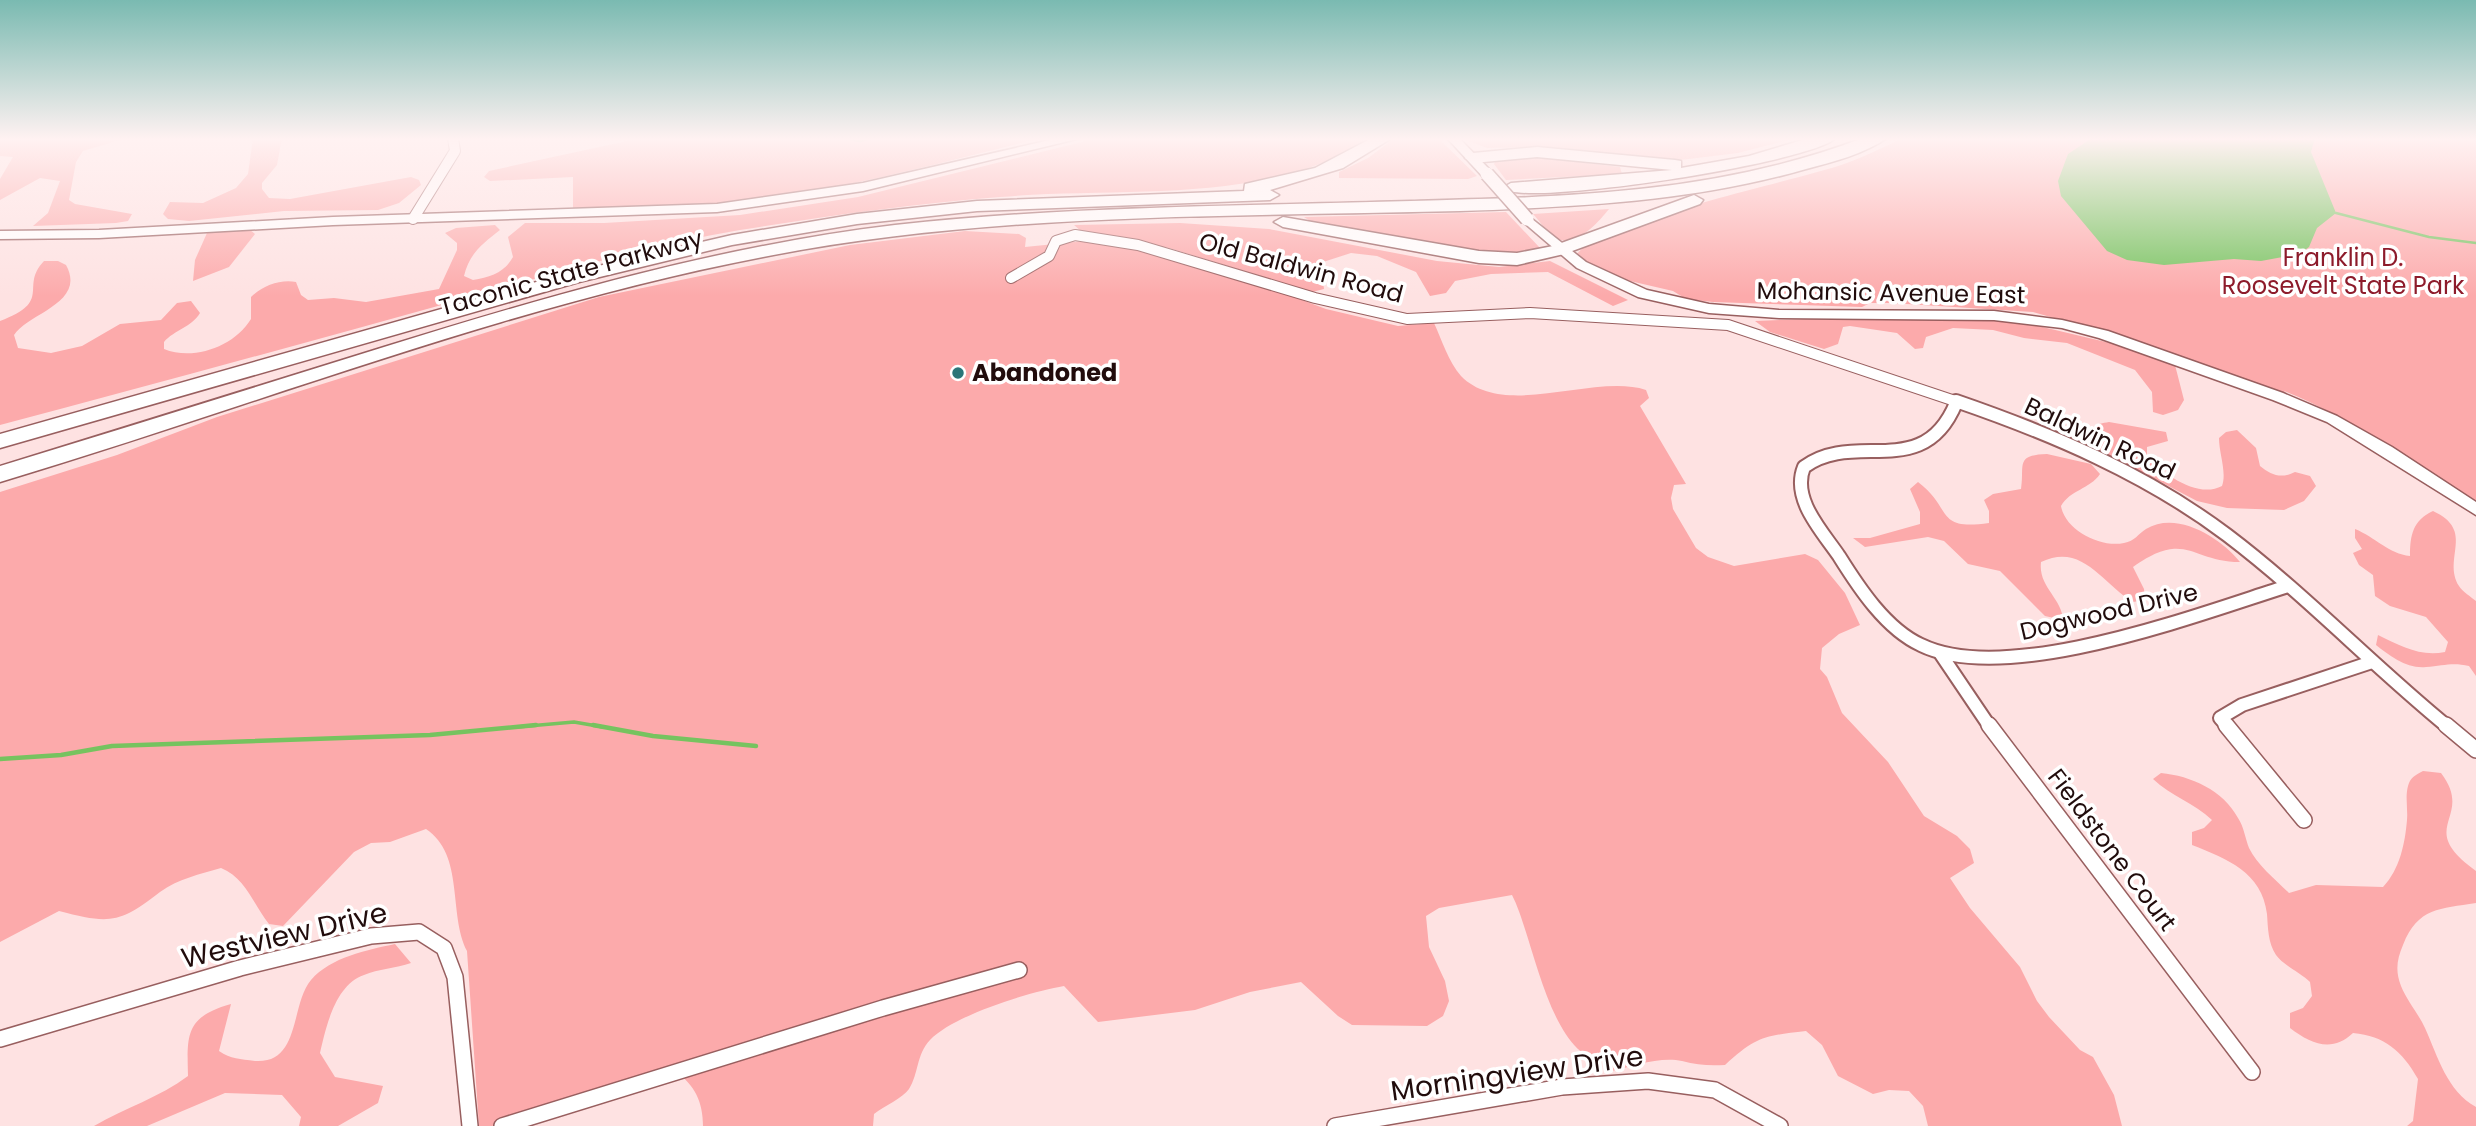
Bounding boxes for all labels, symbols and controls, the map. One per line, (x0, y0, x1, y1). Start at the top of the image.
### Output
street label: Taconic State Parkway (436, 221, 707, 324)
street label: Old Baldwin Road (1195, 224, 1407, 311)
park label: Franklin D. Roosevelt State Park (2222, 241, 2465, 302)
street label: Mohansic Avenue East (1756, 274, 2026, 311)
place label: Abandoned (972, 356, 1117, 389)
marker: Abandoned (950, 365, 966, 381)
street label: Baldwin Road (2019, 389, 2181, 488)
street label: Dogwood Drive (2017, 575, 2201, 648)
street label: Fieldstone Court (2040, 762, 2184, 938)
street label: Westview Drive (177, 893, 391, 978)
street label: Morningview Drive (1388, 1036, 1646, 1111)

